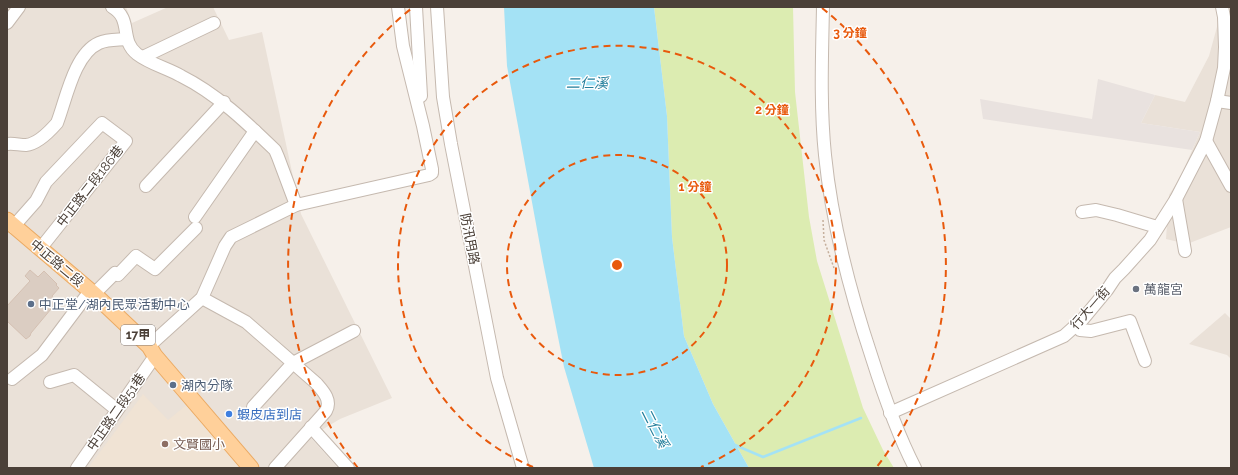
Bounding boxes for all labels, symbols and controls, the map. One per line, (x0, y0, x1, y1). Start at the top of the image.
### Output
text: 3 分鐘 (833, 26, 867, 40)
water label: 二仁溪 (566, 75, 610, 91)
text: 2 分鐘 (755, 103, 789, 117)
street label: 中正路二段186巷 (54, 142, 126, 230)
text: 1 分鐘 (679, 180, 711, 194)
street label: 防汛用路 (458, 212, 482, 266)
street label: 中正路二段 (27, 236, 87, 290)
centre of rings (610, 258, 624, 272)
place label: 萬龍宮 (1144, 282, 1183, 297)
street label: 行大一街 (1067, 283, 1113, 333)
marker: 萬龍宮 (1131, 284, 1141, 294)
place label: 中正堂/湖內民眾活動中心 (39, 297, 190, 312)
marker: 中正堂/湖內民眾活動中心 (26, 299, 36, 309)
road number: 17甲 (121, 325, 155, 345)
street label: 中正路二段51巷 (84, 371, 148, 453)
place label: 湖內分隊 (181, 378, 233, 393)
marker: 湖內分隊 (168, 380, 178, 390)
water label: 二仁溪 (638, 406, 673, 452)
place label: 蝦皮店到店 (237, 407, 302, 422)
marker: 蝦皮店到店 (224, 409, 234, 419)
place label: 文賢國小 (173, 437, 225, 452)
marker: 文賢國小 (160, 439, 170, 449)

